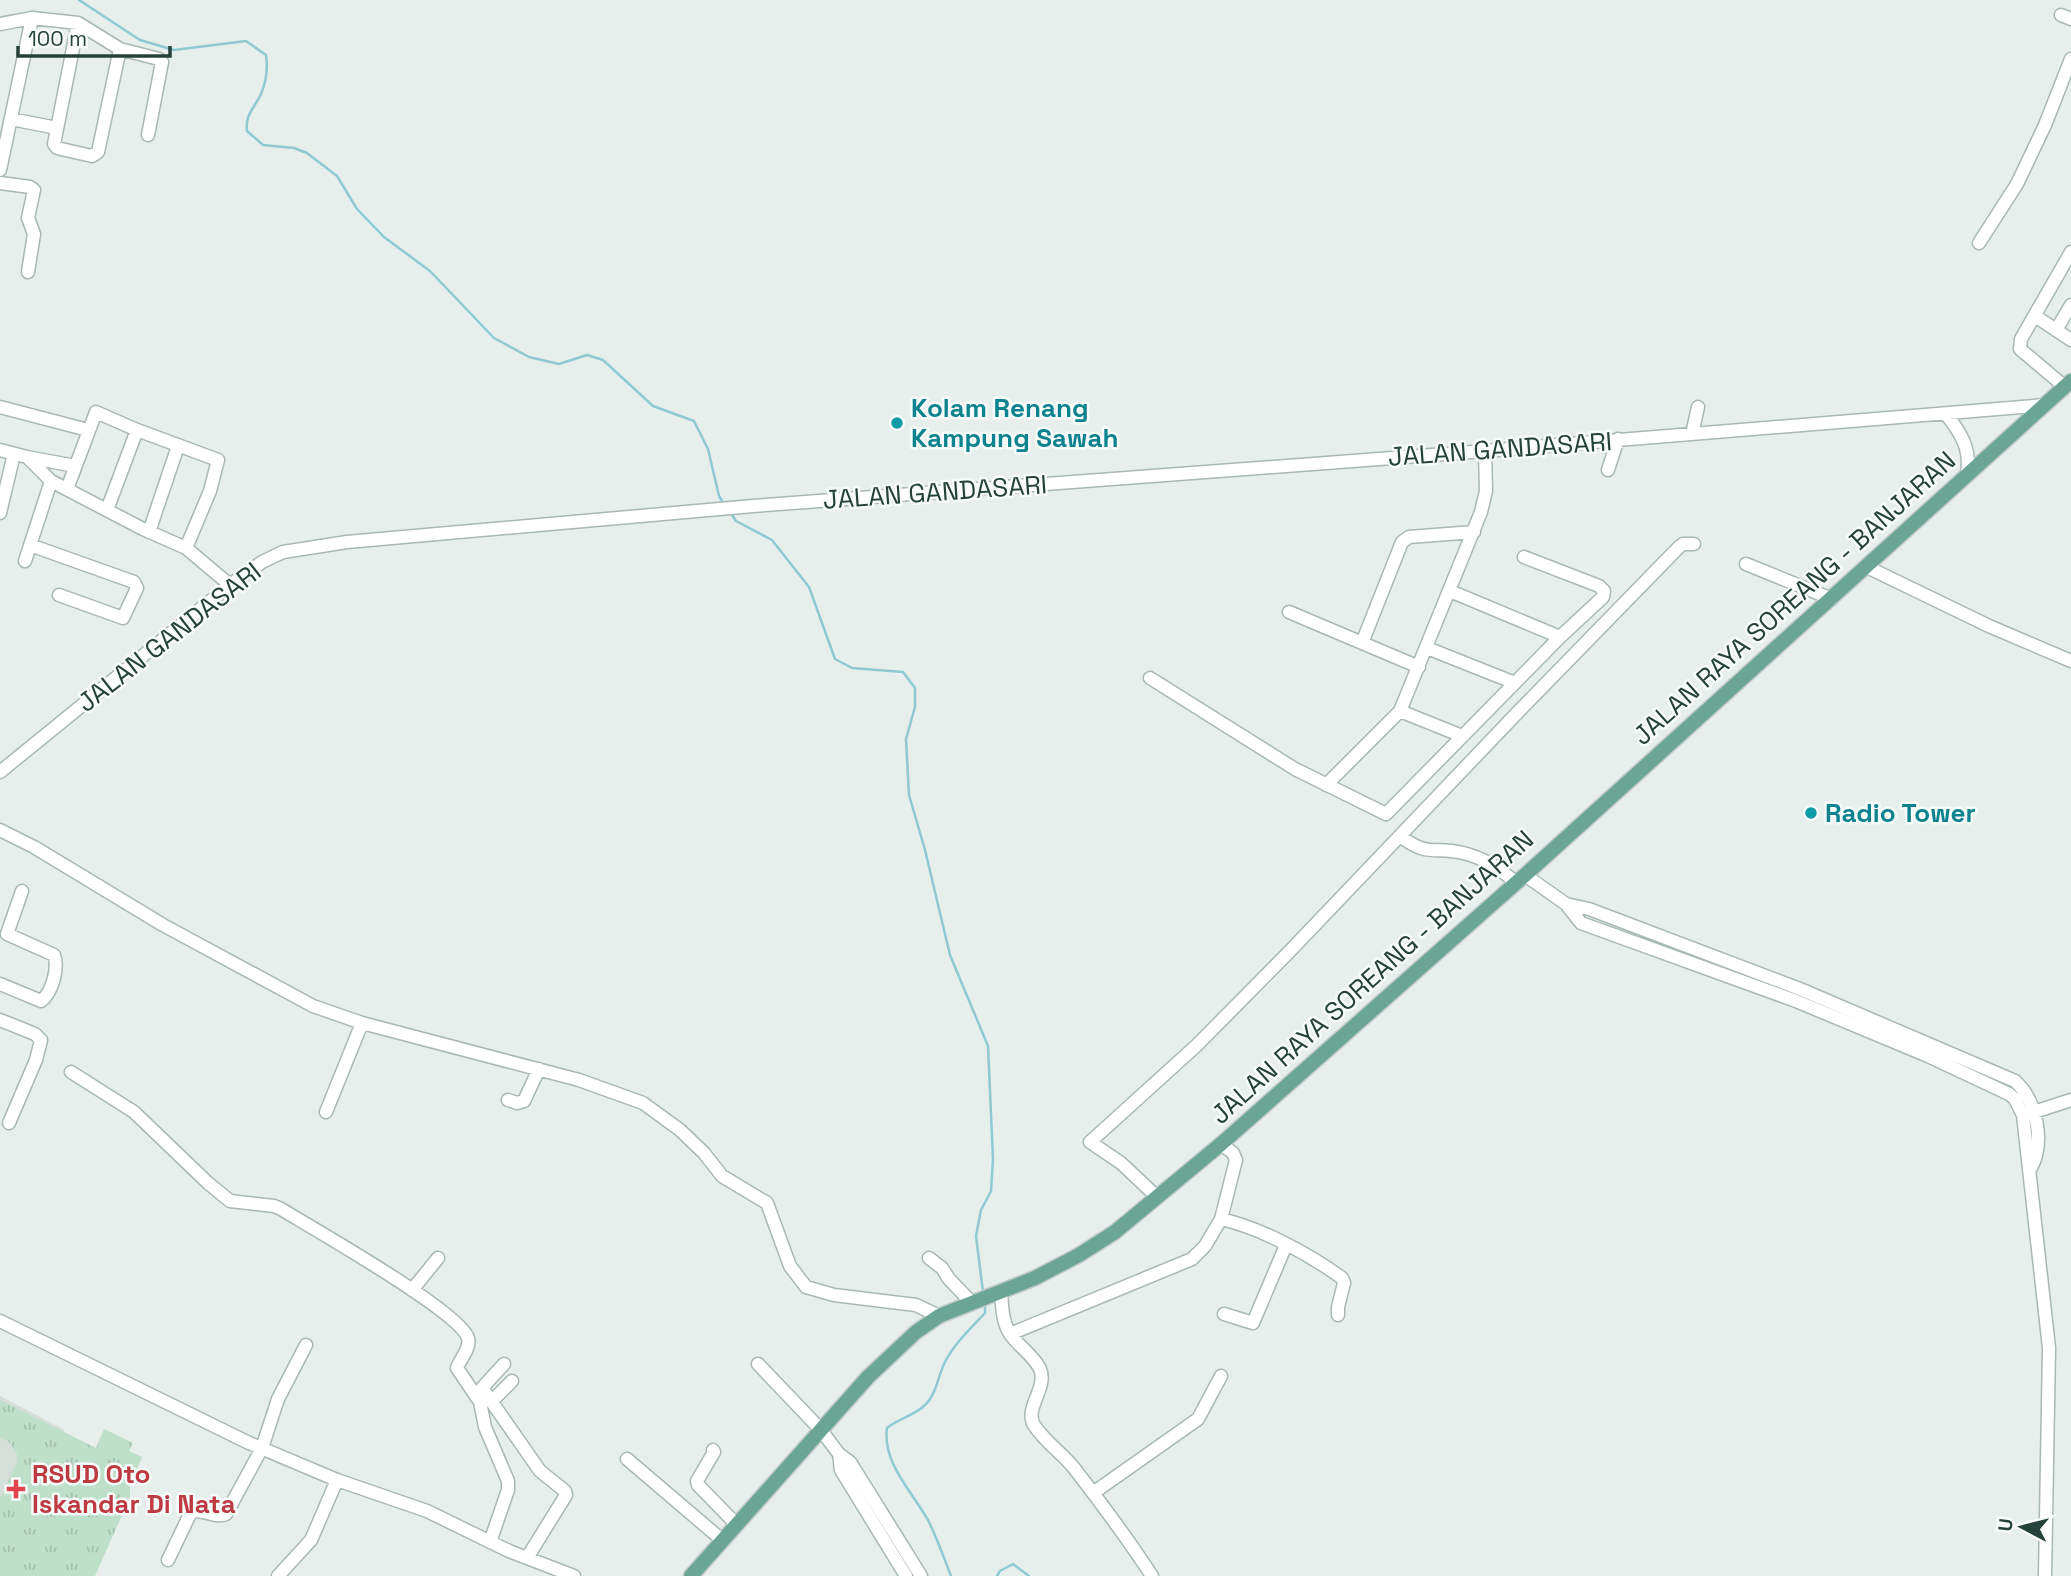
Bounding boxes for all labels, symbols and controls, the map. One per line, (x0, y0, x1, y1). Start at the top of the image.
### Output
scale bar (18, 14, 170, 58)
text: 100 m (28, 25, 87, 52)
place label: Kolam Renang Kampung Sawah (911, 391, 1118, 455)
marker: Kolam Renang Kampung Sawah (889, 415, 905, 431)
street label: JALAN GANDASARI (1387, 424, 1613, 474)
street label: JALAN RAYA SOREANG - BANJARAN (1625, 444, 1963, 752)
street label: JALAN GANDASARI (822, 467, 1048, 517)
street label: JALAN GANDASARI (70, 554, 268, 720)
place label: Radio Tower (1825, 796, 1976, 830)
marker: Radio Tower (1803, 805, 1819, 821)
street label: JALAN RAYA SOREANG - BANJARAN (1203, 823, 1541, 1131)
place label: RSUD Oto Iskandar Di Nata (32, 1457, 236, 1521)
marker: RSUD Oto Iskandar Di Nata (6, 1479, 26, 1499)
north arrow (1987, 1492, 2057, 1562)
text: U (1992, 1517, 2019, 1533)

